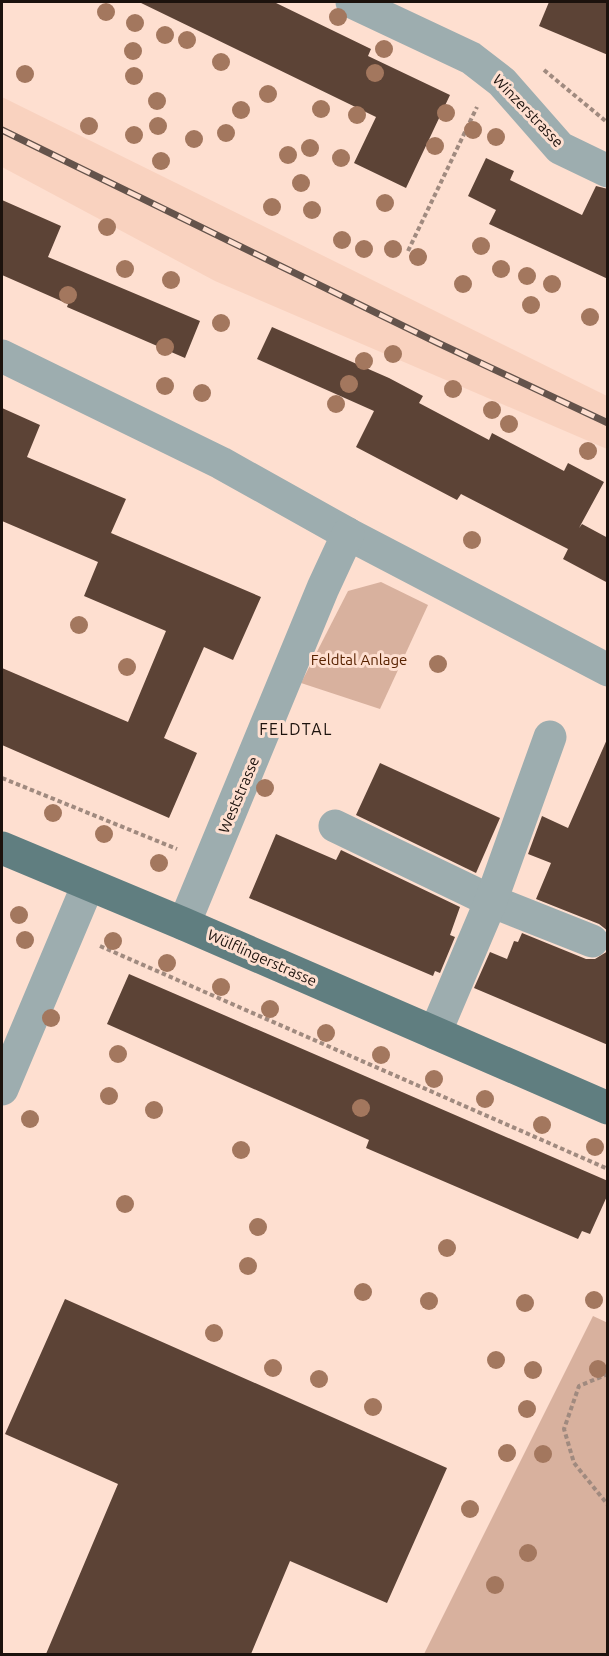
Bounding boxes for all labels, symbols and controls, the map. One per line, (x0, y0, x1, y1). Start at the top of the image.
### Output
street label: Winzerstrasse (490, 71, 567, 150)
park label: Feldtal Anlage (311, 651, 407, 668)
district label: FELDTAL (259, 720, 333, 738)
street label: Weststrasse (215, 754, 262, 836)
street label: Wülflingerstrasse (205, 926, 319, 989)

